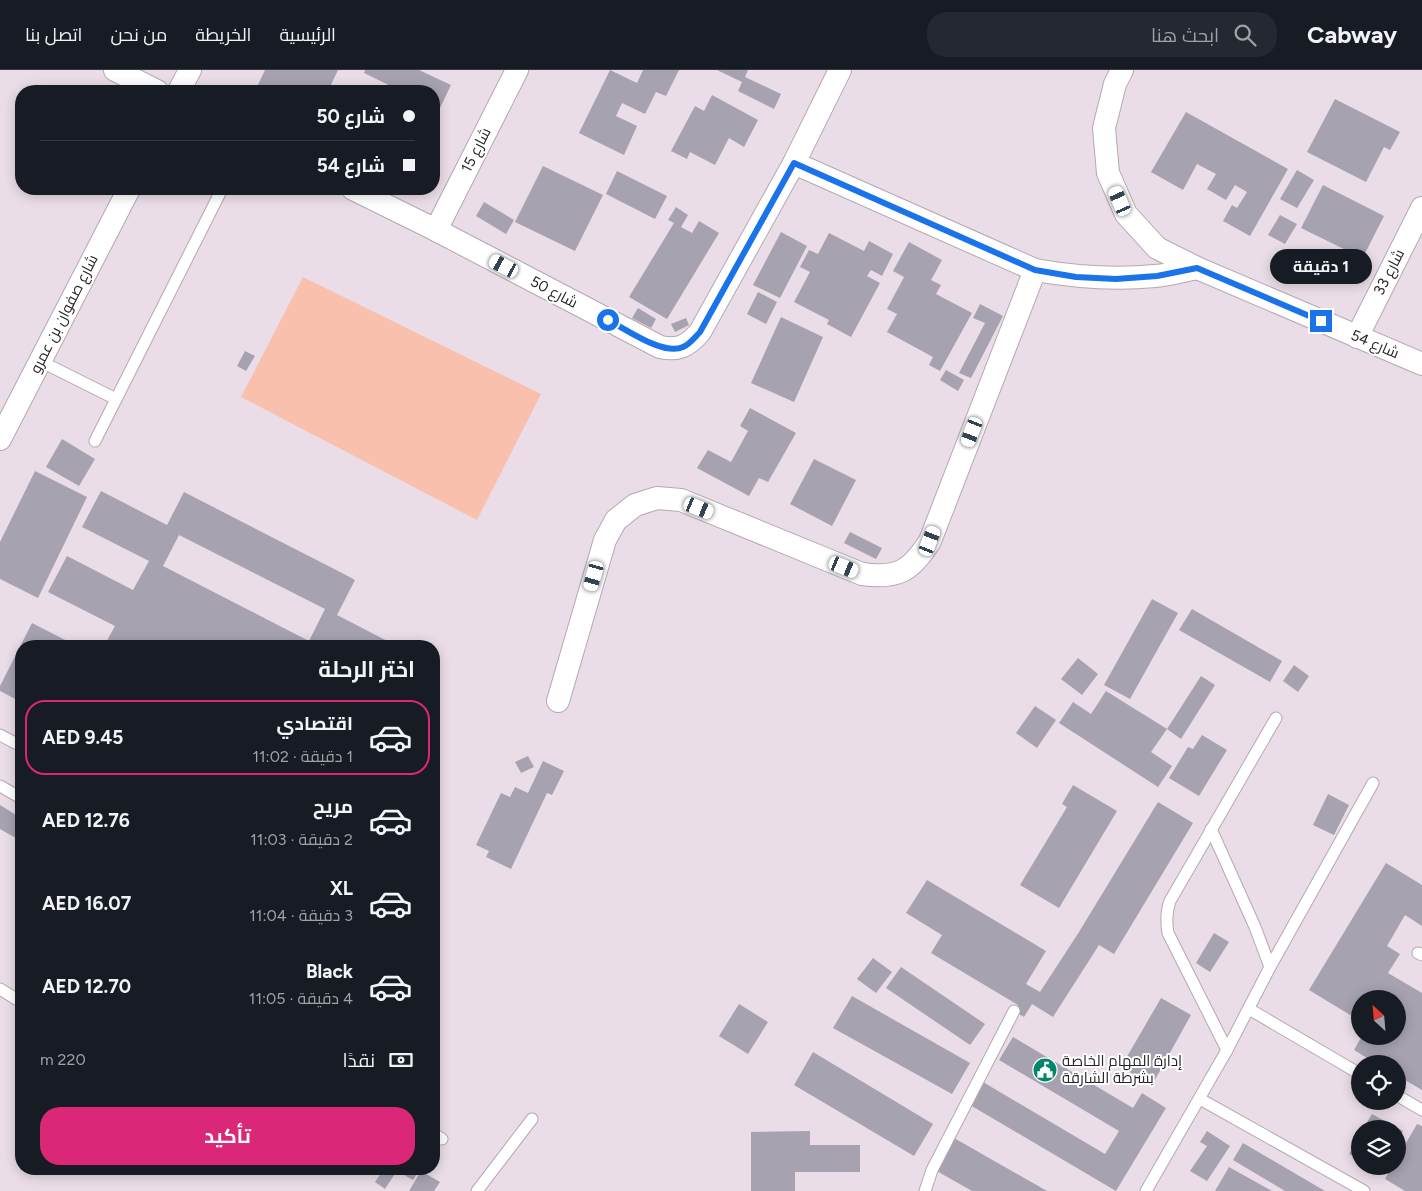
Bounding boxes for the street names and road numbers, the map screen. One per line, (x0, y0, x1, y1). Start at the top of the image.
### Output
street label: شارع 15 (457, 125, 497, 176)
street label: شارع 33 (1370, 246, 1410, 299)
street label: شارع صفوان بن عمرو (26, 252, 104, 377)
street label: شارع 50 (526, 272, 581, 314)
street label: شارع 54 (1347, 326, 1402, 364)

